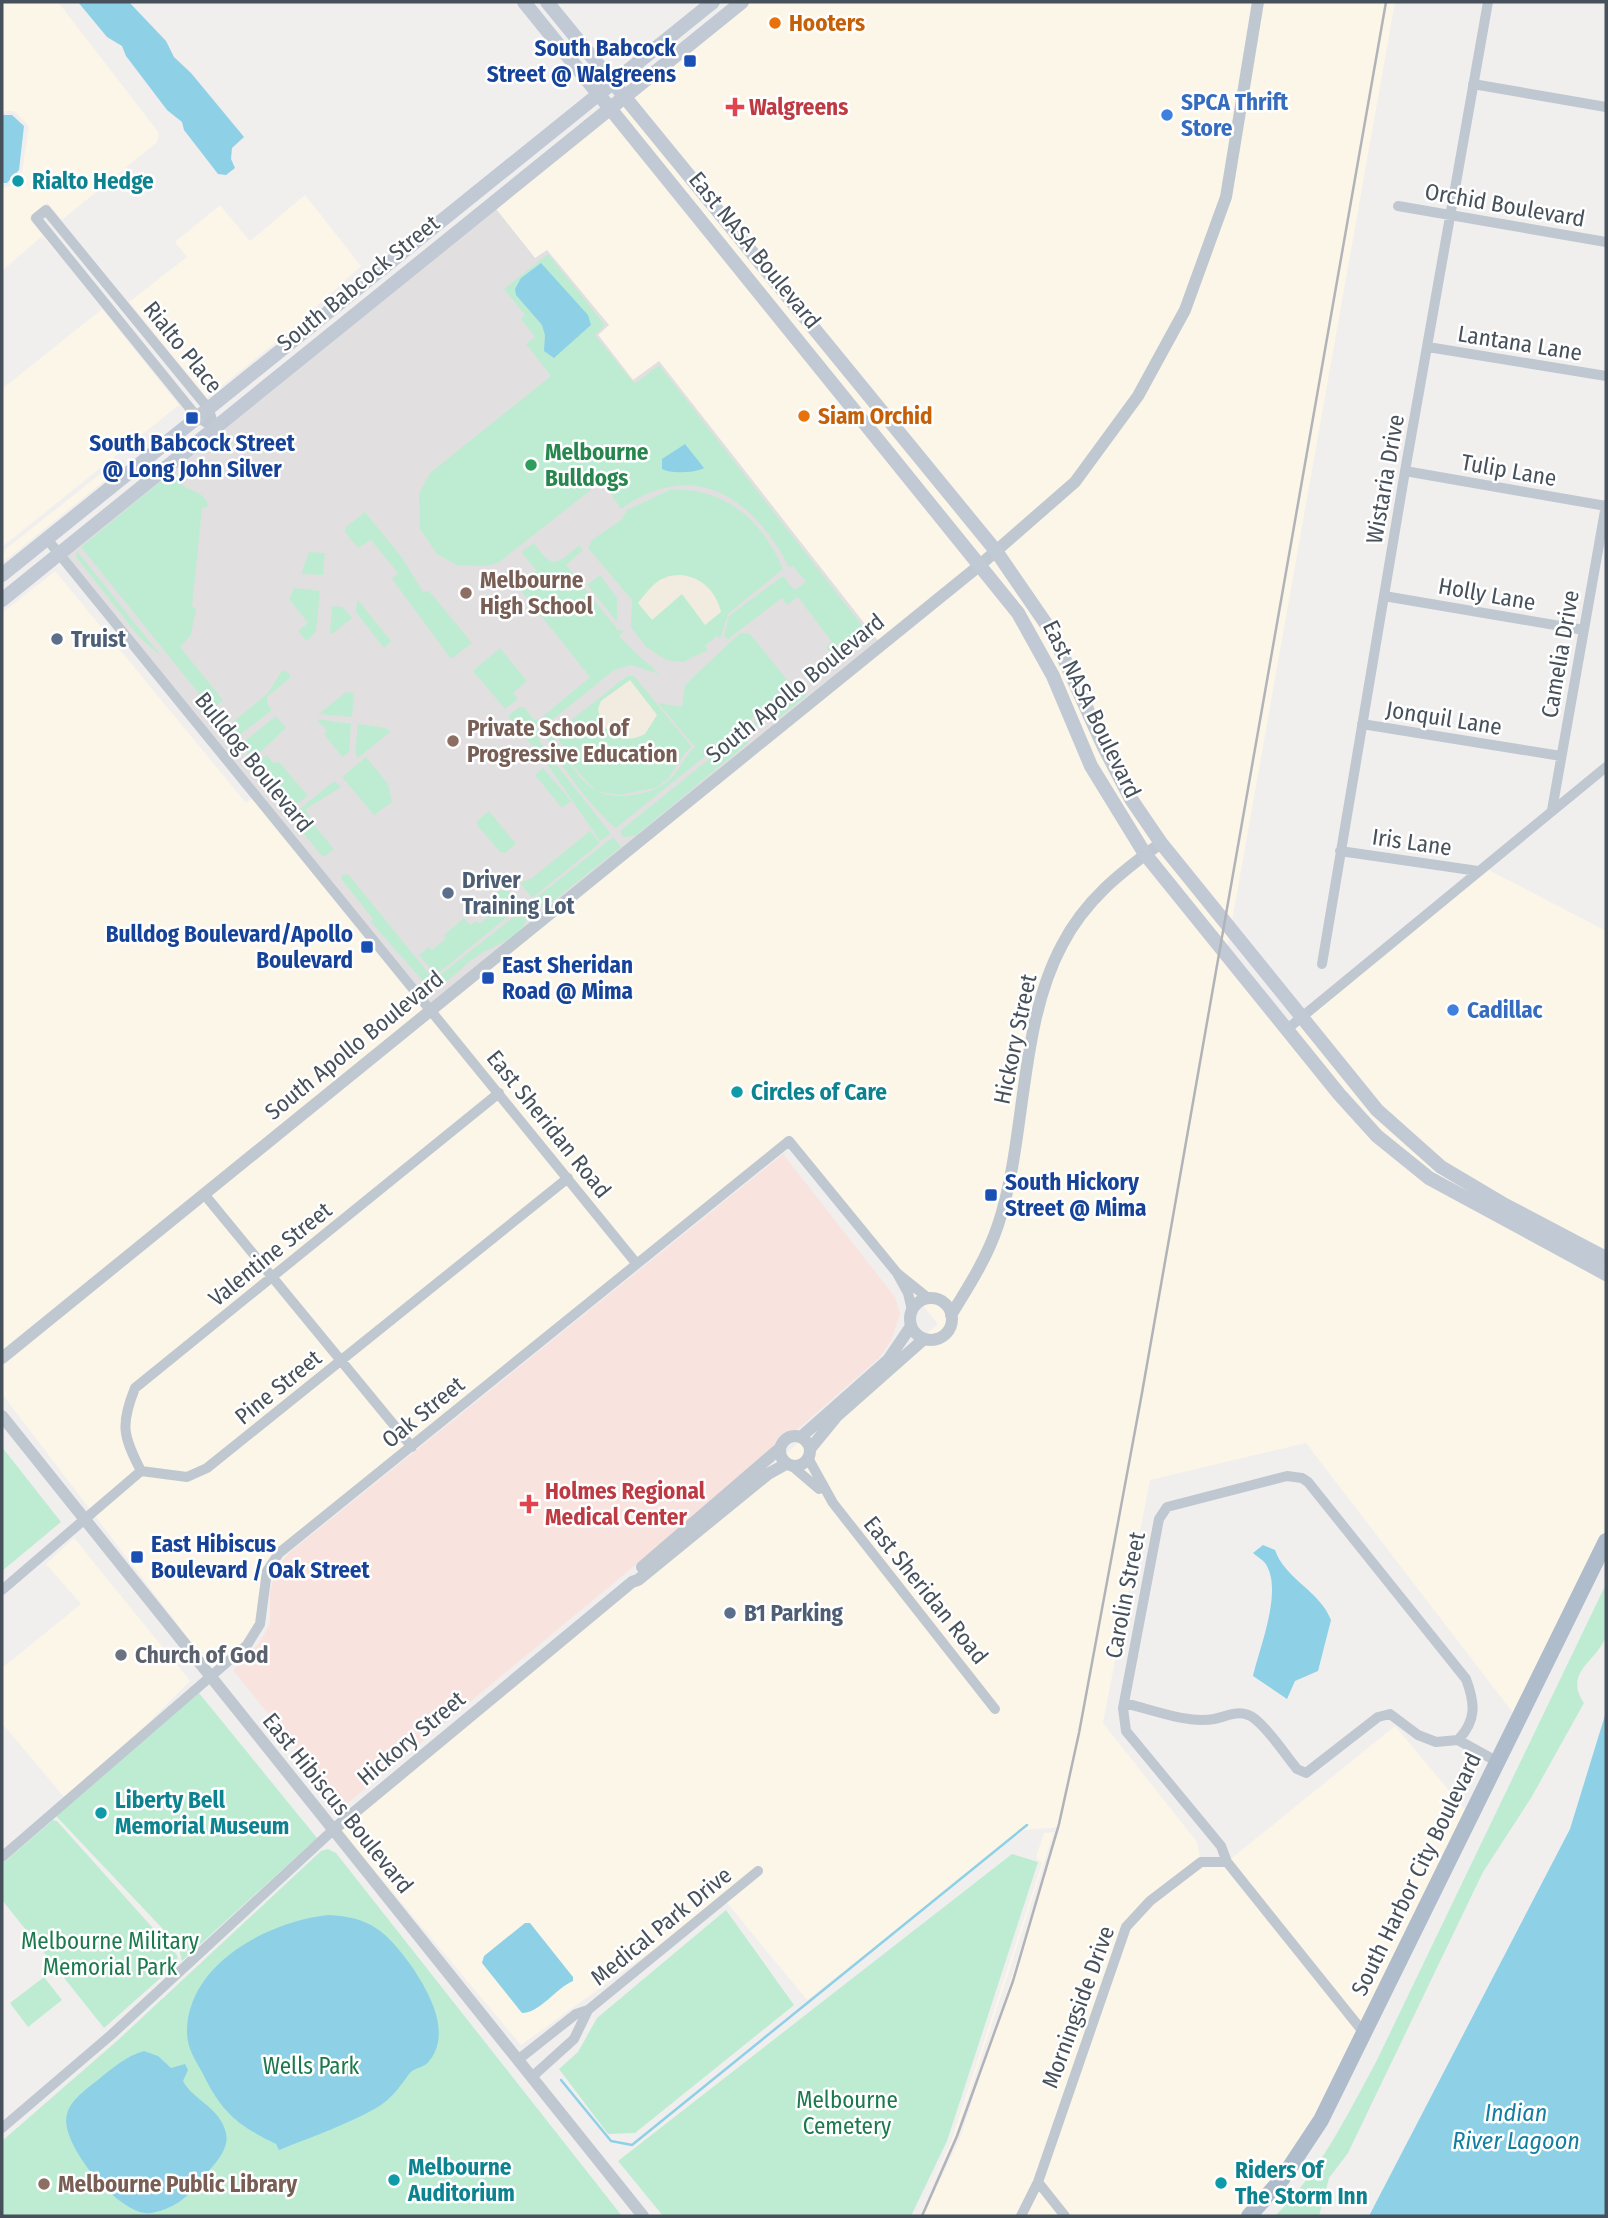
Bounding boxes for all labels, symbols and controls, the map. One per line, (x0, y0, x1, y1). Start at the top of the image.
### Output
place label: Hooters (789, 9, 865, 37)
marker: Hooters (767, 15, 783, 31)
place label: South Babcock Street @ Walgreens (487, 34, 676, 88)
marker: South Babcock Street @ Walgreens (682, 53, 698, 69)
place label: SPCA Thrift Store (1181, 88, 1289, 142)
place label: Walgreens (749, 93, 848, 121)
marker: Walgreens (727, 99, 743, 115)
marker: SPCA Thrift Store (1159, 107, 1175, 123)
street label: East NASA Boulevard (683, 166, 827, 334)
place label: Rialto Hedge (32, 167, 154, 195)
marker: Rialto Hedge (10, 173, 26, 189)
street label: Orchid Boulevard (1423, 177, 1587, 233)
street label: South Babcock Street (271, 209, 445, 357)
street label: Rialto Place (138, 295, 228, 399)
street label: Lantana Lane (1456, 319, 1584, 367)
place label: Siam Orchid (818, 402, 933, 430)
marker: Siam Orchid (796, 408, 812, 424)
marker: South Babcock Street @ Long John Silver (184, 410, 200, 426)
street label: Wistaria Drive (1360, 412, 1410, 546)
place label: South Babcock Street @ Long John Silver (89, 429, 296, 483)
place label: Melbourne Bulldogs (545, 438, 649, 492)
street label: Tulip Lane (1459, 448, 1559, 492)
marker: Melbourne Bulldogs (523, 457, 539, 473)
place label: Melbourne High School (480, 566, 594, 620)
street label: Holly Lane (1436, 572, 1538, 616)
marker: Melbourne High School (458, 585, 474, 601)
street label: Camelia Drive (1535, 588, 1585, 720)
street label: South Apollo Boulevard (700, 607, 890, 769)
street label: East NASA Boulevard (1037, 616, 1147, 802)
place label: Truist (71, 625, 127, 653)
marker: Truist (49, 631, 65, 647)
street label: Bulldog Boulevard (189, 686, 319, 838)
street label: Jonquil Lane (1384, 695, 1504, 741)
place label: Private School of Progressive Education (467, 714, 678, 768)
marker: Private School of Progressive Education (445, 733, 461, 749)
street label: Iris Lane (1371, 823, 1453, 861)
place label: Driver Training Lot (462, 866, 576, 920)
marker: Driver Training Lot (440, 885, 456, 901)
place label: Bulldog Boulevard/Apollo Boulevard (106, 920, 353, 974)
marker: Bulldog Boulevard/Apollo Boulevard (359, 939, 375, 955)
place label: East Sheridan Road @ Mima (502, 951, 633, 1005)
street label: South Apollo Boulevard (259, 964, 449, 1126)
marker: East Sheridan Road @ Mima (480, 970, 496, 986)
street label: Hickory Street (988, 971, 1043, 1107)
place label: Cadillac (1467, 996, 1543, 1024)
marker: Cadillac (1445, 1002, 1461, 1018)
street label: East Sheridan Road (481, 1045, 617, 1203)
place label: Circles of Care (751, 1078, 887, 1106)
marker: Circles of Care (729, 1084, 745, 1100)
place label: South Hickory Street @ Mima (1005, 1168, 1147, 1222)
marker: South Hickory Street @ Mima (983, 1187, 999, 1203)
street label: Valentine Street (203, 1196, 337, 1312)
street label: Pine Street (229, 1343, 327, 1430)
street label: Oak Street (376, 1370, 470, 1454)
place label: Holmes Regional Medical Center (545, 1477, 706, 1531)
marker: Holmes Regional Medical Center (519, 1494, 539, 1514)
street label: East Sheridan Road (858, 1511, 994, 1669)
street label: Carolin Street (1099, 1529, 1151, 1661)
place label: East Hibiscus Boulevard / Oak Street (151, 1530, 370, 1584)
marker: East Hibiscus Boulevard / Oak Street (129, 1549, 145, 1565)
place label: B1 Parking (744, 1599, 843, 1627)
marker: B1 Parking (722, 1605, 738, 1621)
place label: Church of God (135, 1641, 268, 1669)
marker: Church of God (113, 1647, 129, 1663)
street label: Hickory Street (351, 1684, 471, 1791)
street label: East Hibiscus Boulevard (257, 1707, 419, 1899)
street label: South Harbor City Boulevard (1345, 1748, 1487, 2000)
place label: Liberty Bell Memorial Museum (115, 1786, 289, 1840)
marker: Liberty Bell Memorial Museum (93, 1805, 109, 1821)
street label: Medical Park Drive (585, 1861, 737, 1991)
street label: Morningside Drive (1036, 1922, 1120, 2092)
park label: Melbourne Military Memorial Park (21, 1927, 200, 1981)
park label: Wells Park (263, 2052, 360, 2080)
park label: Melbourne Cemetery (796, 2086, 898, 2140)
water label: Indian River Lagoon (1452, 2099, 1580, 2155)
place label: Melbourne Auditorium (407, 2153, 515, 2207)
place label: Riders Of The Storm Inn (1235, 2156, 1368, 2210)
place label: Melbourne Public Library (58, 2170, 298, 2198)
marker: Melbourne Auditorium (386, 2172, 402, 2188)
marker: Riders Of The Storm Inn (1213, 2175, 1229, 2191)
marker: Melbourne Public Library (36, 2176, 52, 2192)

